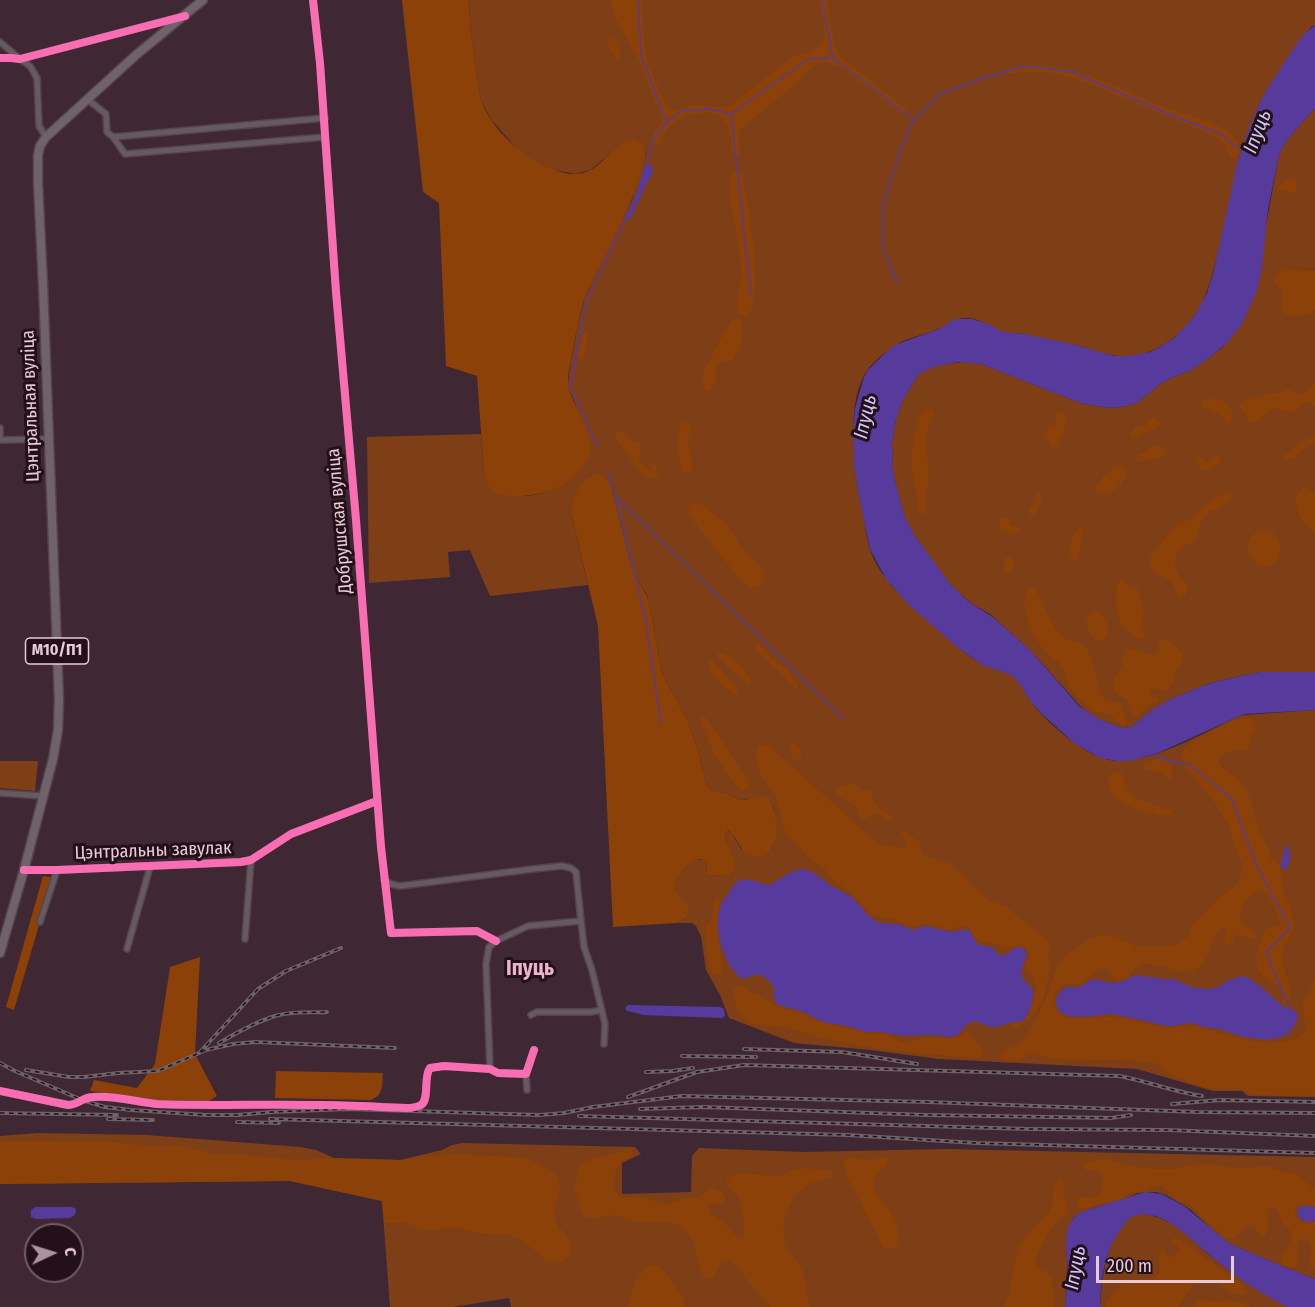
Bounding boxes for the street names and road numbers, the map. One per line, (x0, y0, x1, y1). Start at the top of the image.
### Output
street label: Цэнтральная вуліца (18, 330, 44, 482)
street label: Добрушская вуліца (323, 447, 357, 595)
road number: М10/П1 (26, 638, 88, 664)
street label: Цэнтральны завулак (74, 837, 232, 865)

